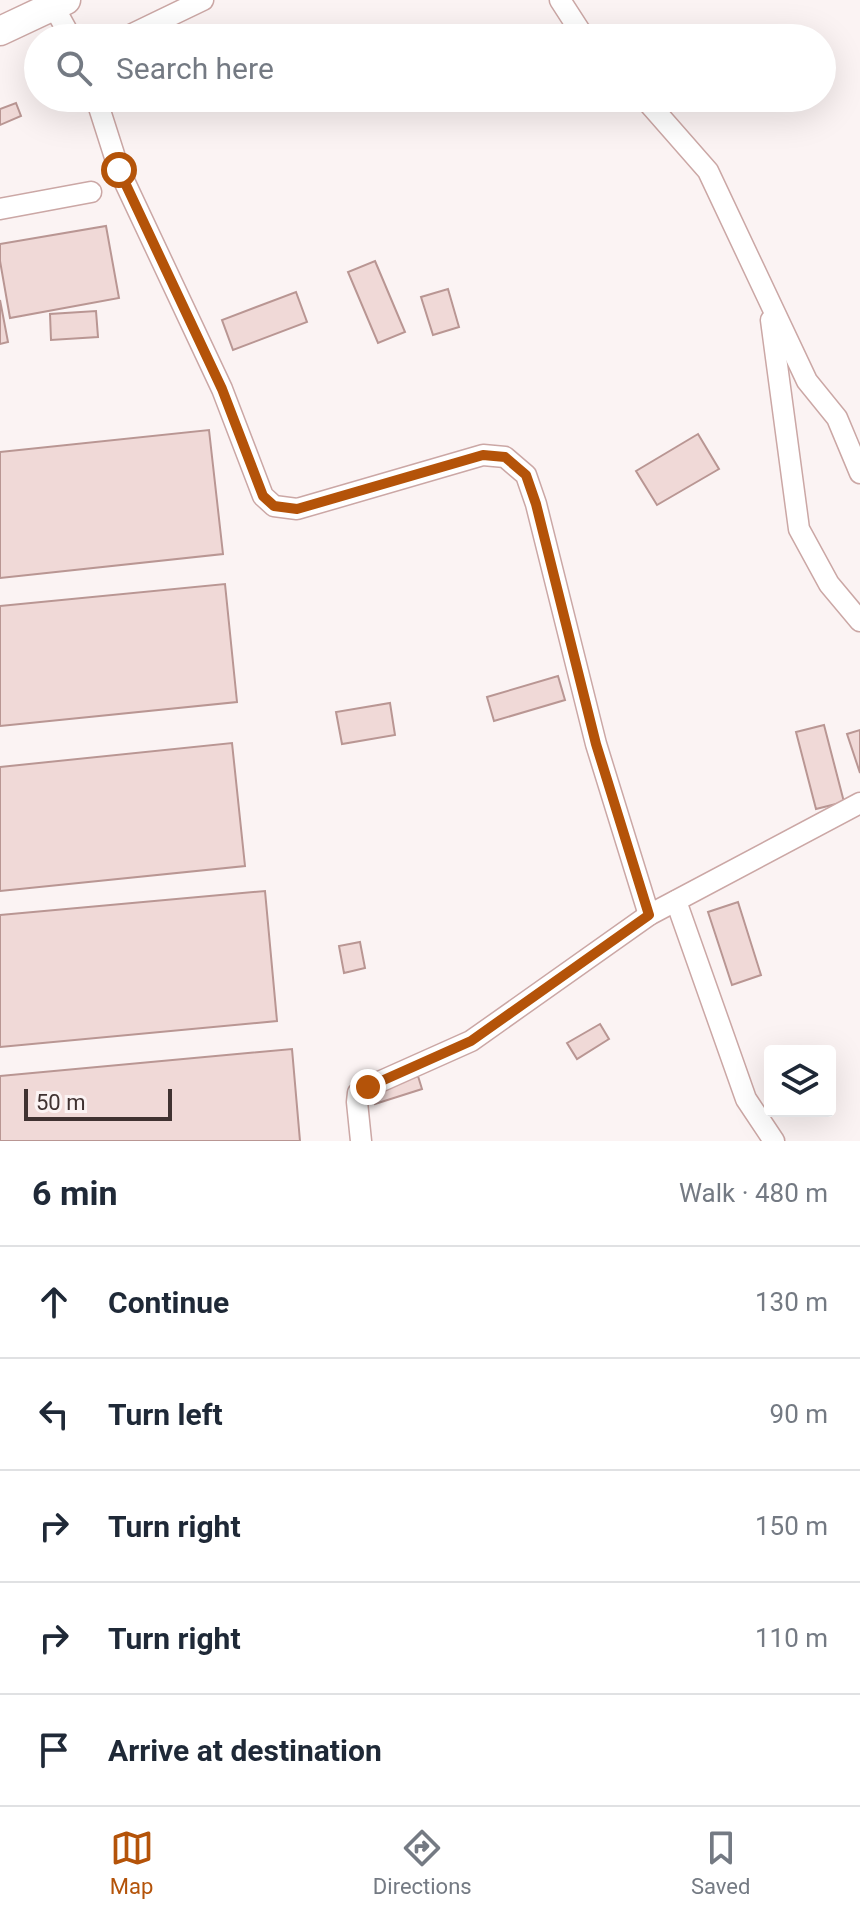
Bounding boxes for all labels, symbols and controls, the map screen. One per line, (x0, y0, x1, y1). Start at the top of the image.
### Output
search box (24, 24, 836, 112)
icon: search (52, 46, 96, 90)
text: Search here (116, 51, 274, 86)
route start (101, 152, 137, 188)
map controls (764, 1045, 836, 1117)
button: layers (764, 1045, 836, 1117)
route end (350, 1069, 386, 1105)
scale bar (24, 1085, 172, 1121)
text: 50 m (36, 1090, 85, 1115)
text: 6 min (32, 1173, 117, 1213)
text: Walk · 480 m (679, 1178, 828, 1208)
icon: ahead (32, 1280, 76, 1324)
text: Continue (108, 1285, 229, 1320)
text: 130 m (755, 1287, 828, 1317)
icon: left (32, 1392, 76, 1436)
text: Turn left (108, 1397, 223, 1432)
text: 90 m (770, 1399, 828, 1429)
icon: right (32, 1504, 76, 1548)
text: Turn right (108, 1509, 241, 1544)
text: 150 m (755, 1511, 828, 1541)
icon: right (32, 1616, 76, 1660)
text: Turn right (108, 1621, 241, 1656)
text: 110 m (755, 1623, 828, 1653)
icon: arrive (32, 1728, 76, 1772)
text: Arrive at destination (108, 1733, 382, 1768)
tab: Map (110, 1826, 154, 1899)
tab: Directions (373, 1826, 472, 1899)
tab: Saved (691, 1826, 750, 1899)

